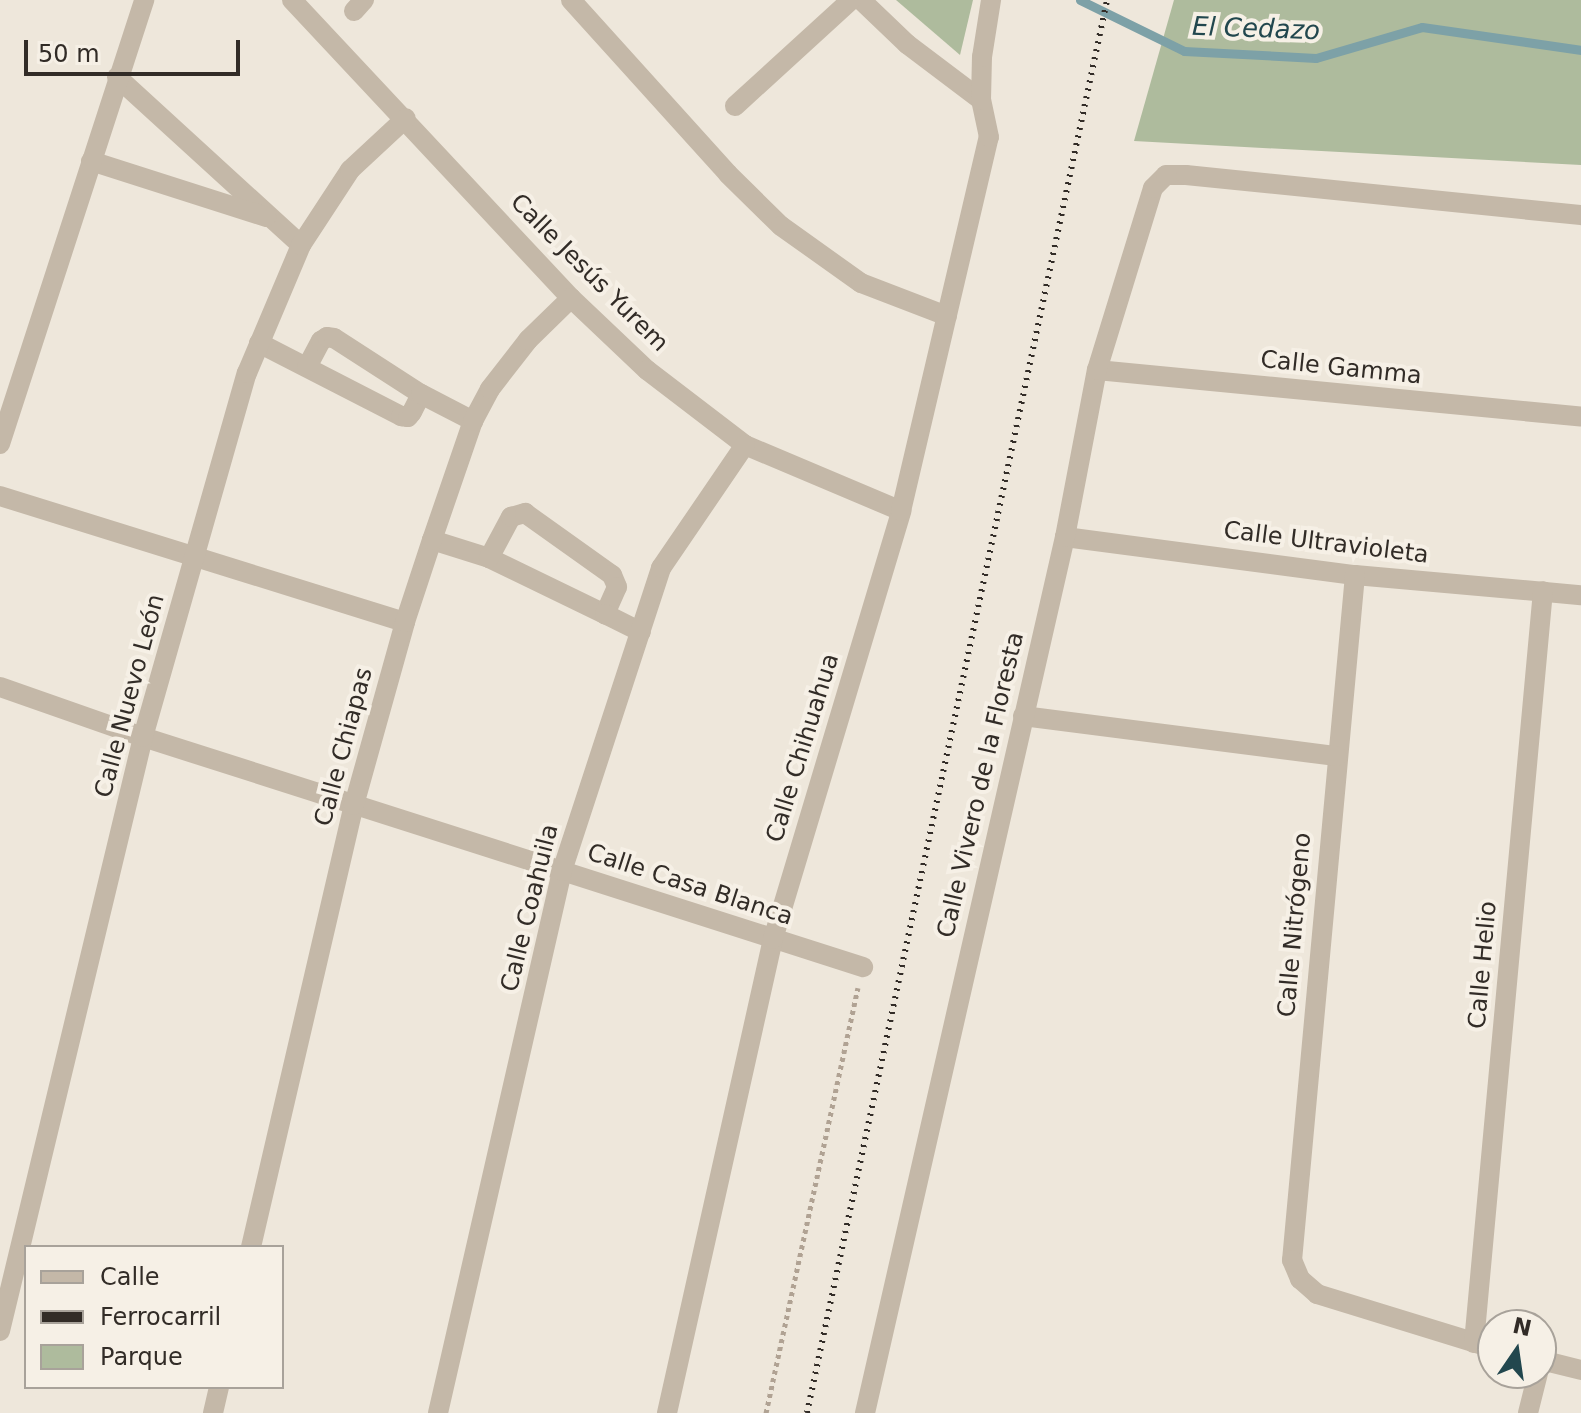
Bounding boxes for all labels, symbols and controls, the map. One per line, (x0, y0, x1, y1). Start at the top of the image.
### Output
water label: El Cedazo (1191, 11, 1321, 47)
scale bar (28, 24, 244, 74)
text: 50 m (38, 40, 100, 68)
street label: Calle Jesús Yurem (504, 188, 674, 358)
street label: Calle Gamma (1259, 345, 1423, 391)
street label: Calle Ultravioleta (1222, 516, 1430, 570)
street label: Calle Nuevo León (89, 591, 171, 801)
street label: Calle Vivero de la Floresta (932, 629, 1030, 941)
street label: Calle Chihuahua (761, 650, 845, 846)
street label: Calle Chiapas (309, 665, 379, 829)
street label: Calle Coahuila (495, 821, 565, 995)
street label: Calle Nitrógeno (1273, 832, 1317, 1018)
street label: Calle Casa Blanca (584, 838, 796, 932)
street label: Calle Helio (1463, 900, 1503, 1030)
legend (24, 1245, 284, 1389)
text: Calle (100, 1263, 160, 1291)
text: Ferrocarril (100, 1303, 221, 1331)
north arrow (1477, 1309, 1557, 1389)
text: N (1510, 1313, 1534, 1341)
text: Parque (100, 1343, 183, 1371)

